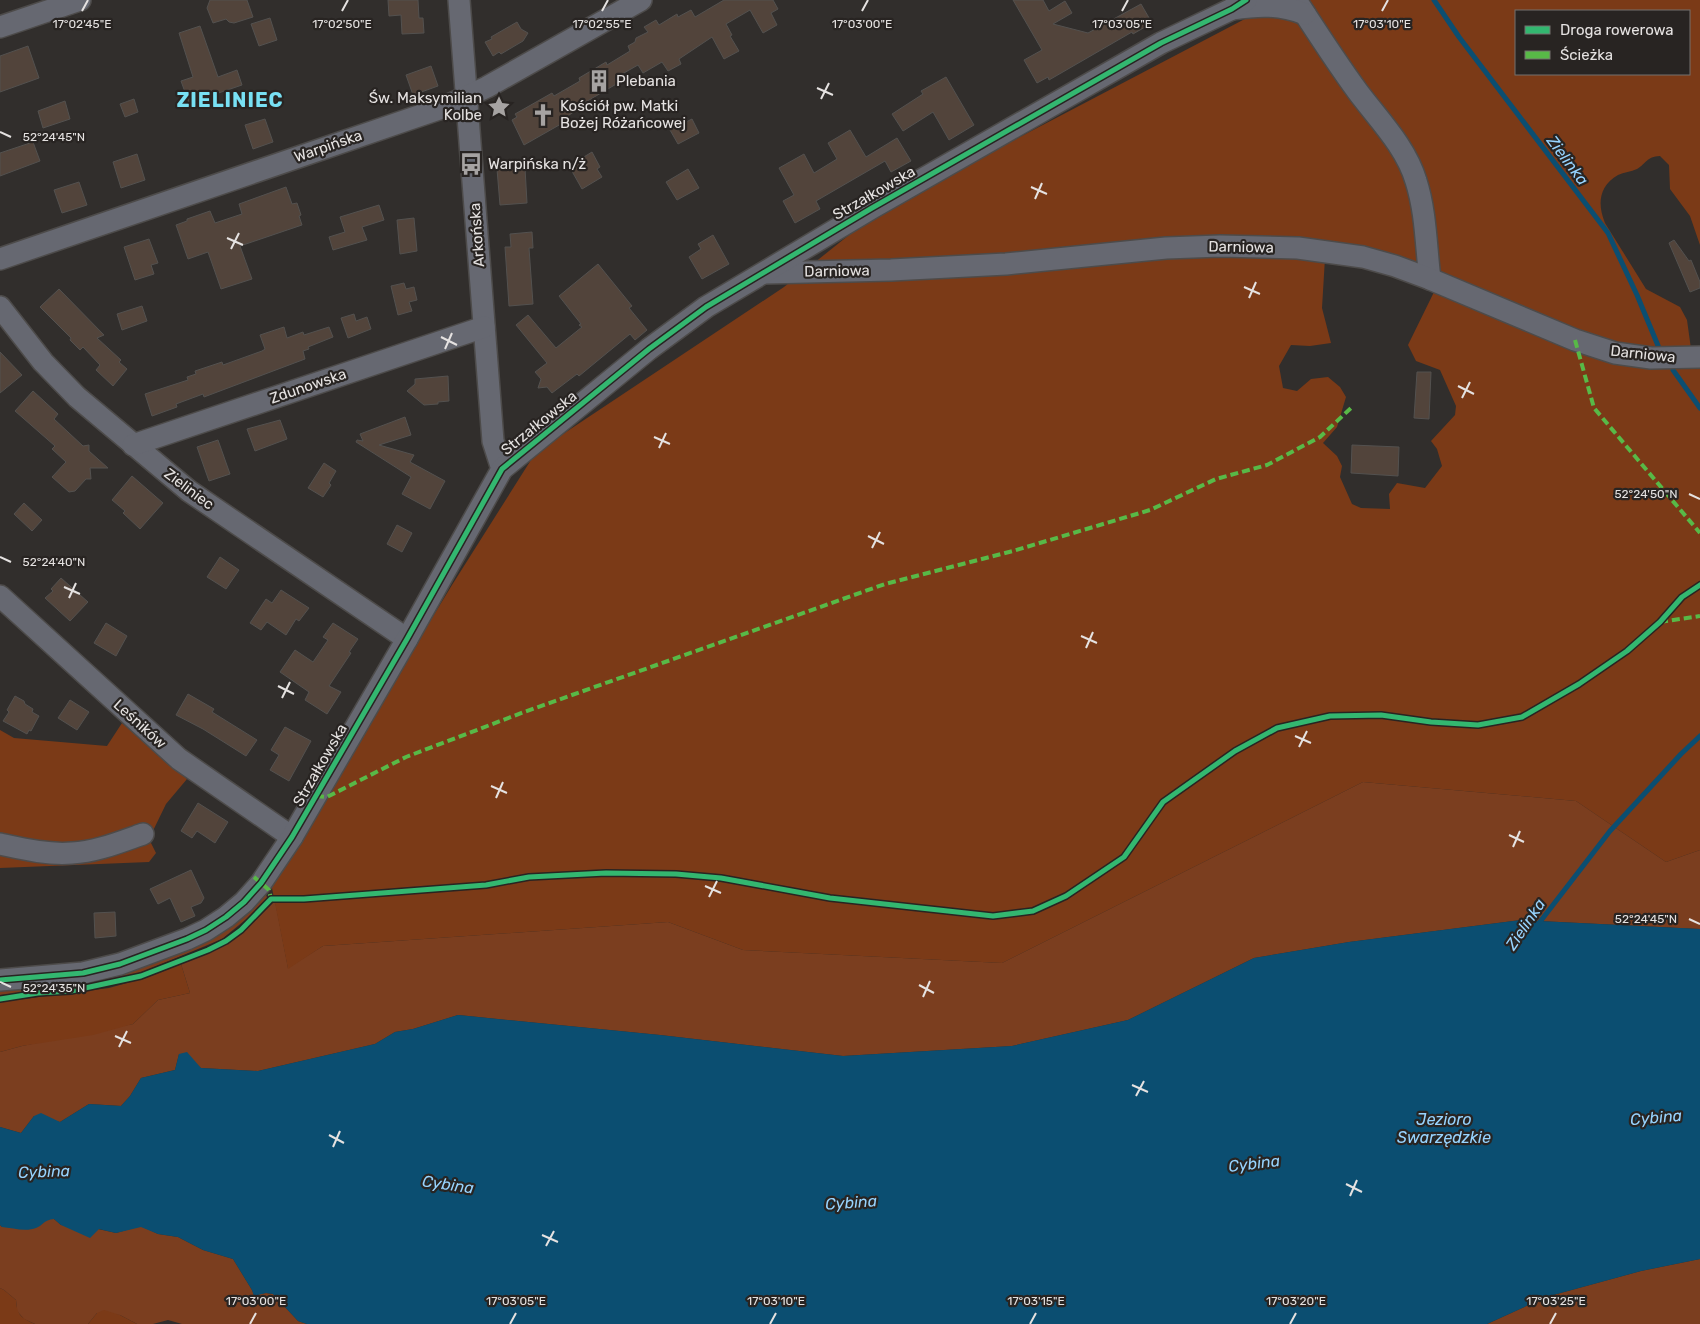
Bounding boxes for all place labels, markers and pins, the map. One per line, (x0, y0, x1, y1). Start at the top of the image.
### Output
building icon: Plebania (586, 68, 612, 94)
place label: Plebania (616, 72, 676, 90)
place label: Św. Maksymilian Kolbe (369, 89, 482, 124)
place icon: Św. Maksymilian Kolbe (486, 94, 512, 120)
place label: Kościół pw. Matki Bożej Różańcowej (560, 97, 686, 132)
church icon: Kościół pw. Matki Bożej Różańcowej (530, 102, 556, 128)
bus stop icon: Warpińska n/ż (458, 151, 484, 177)
place label: Warpińska n/ż (488, 155, 586, 173)

